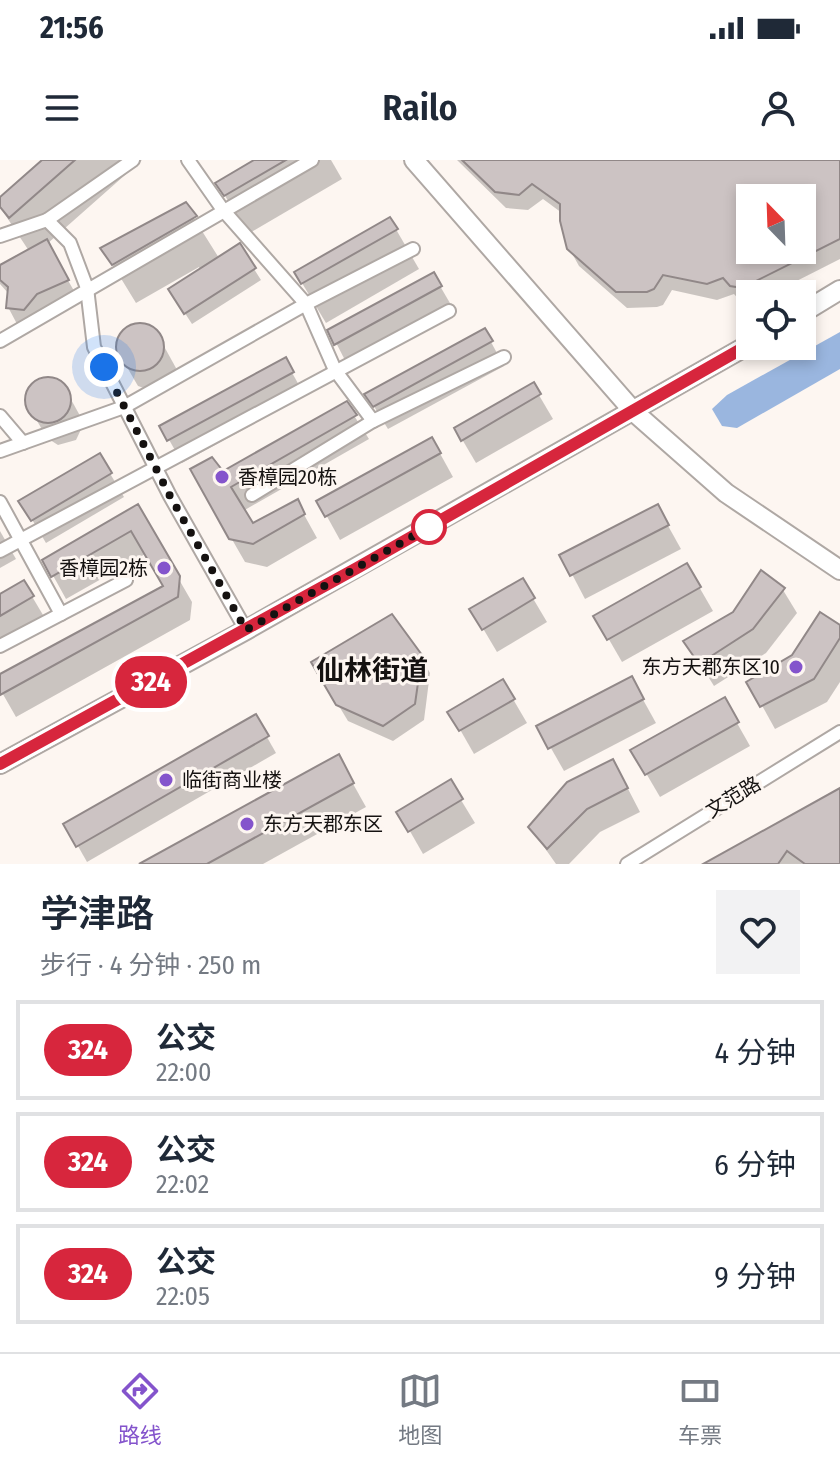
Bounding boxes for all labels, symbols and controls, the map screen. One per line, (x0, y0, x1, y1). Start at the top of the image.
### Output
text: 21:56 (40, 10, 104, 46)
icon: menu (40, 86, 84, 130)
text: Railo (382, 86, 458, 130)
icon: person (756, 86, 800, 130)
north arrow (736, 184, 816, 264)
map controls (736, 184, 816, 360)
button: locate (736, 280, 816, 360)
your location (84, 347, 124, 387)
place label: 香樟园20栋 (238, 465, 337, 489)
marker: 香樟园20栋 (213, 468, 231, 486)
unlabelled marker (412, 510, 446, 544)
place label: 香樟园2栋 (59, 556, 148, 580)
marker: 香樟园2栋 (155, 559, 173, 577)
district label: 仙林街道 (316, 654, 428, 687)
place label: 东方天郡东区10 (642, 655, 780, 679)
line badge: 324 (105, 656, 197, 708)
marker: 东方天郡东区10 (787, 658, 805, 676)
text: 324 (131, 665, 171, 698)
place label: 临街商业楼 (182, 768, 282, 792)
marker: 临街商业楼 (157, 771, 175, 789)
street label: 文范路 (701, 771, 765, 823)
place label: 东方天郡东区 (263, 812, 383, 836)
marker: 东方天郡东区 (238, 815, 256, 833)
button: heart (716, 890, 800, 974)
text: 学津路 (40, 891, 154, 937)
text: 步行 · 4 分钟 · 250 m (40, 950, 261, 981)
text: 公交 (156, 1020, 216, 1056)
text: 324 (68, 1033, 108, 1066)
text: 4 分钟 (714, 1035, 796, 1071)
text: 22:00 (156, 1057, 212, 1088)
text: 公交 (156, 1132, 216, 1168)
text: 324 (68, 1145, 108, 1178)
text: 6 分钟 (714, 1147, 796, 1183)
text: 22:02 (156, 1169, 209, 1200)
text: 公交 (156, 1244, 216, 1280)
text: 324 (68, 1257, 108, 1290)
text: 9 分钟 (714, 1259, 796, 1295)
text: 22:05 (156, 1281, 210, 1312)
tab: 路线 (118, 1369, 162, 1449)
tab: 地图 (398, 1369, 442, 1449)
tab: 车票 (678, 1369, 722, 1449)

